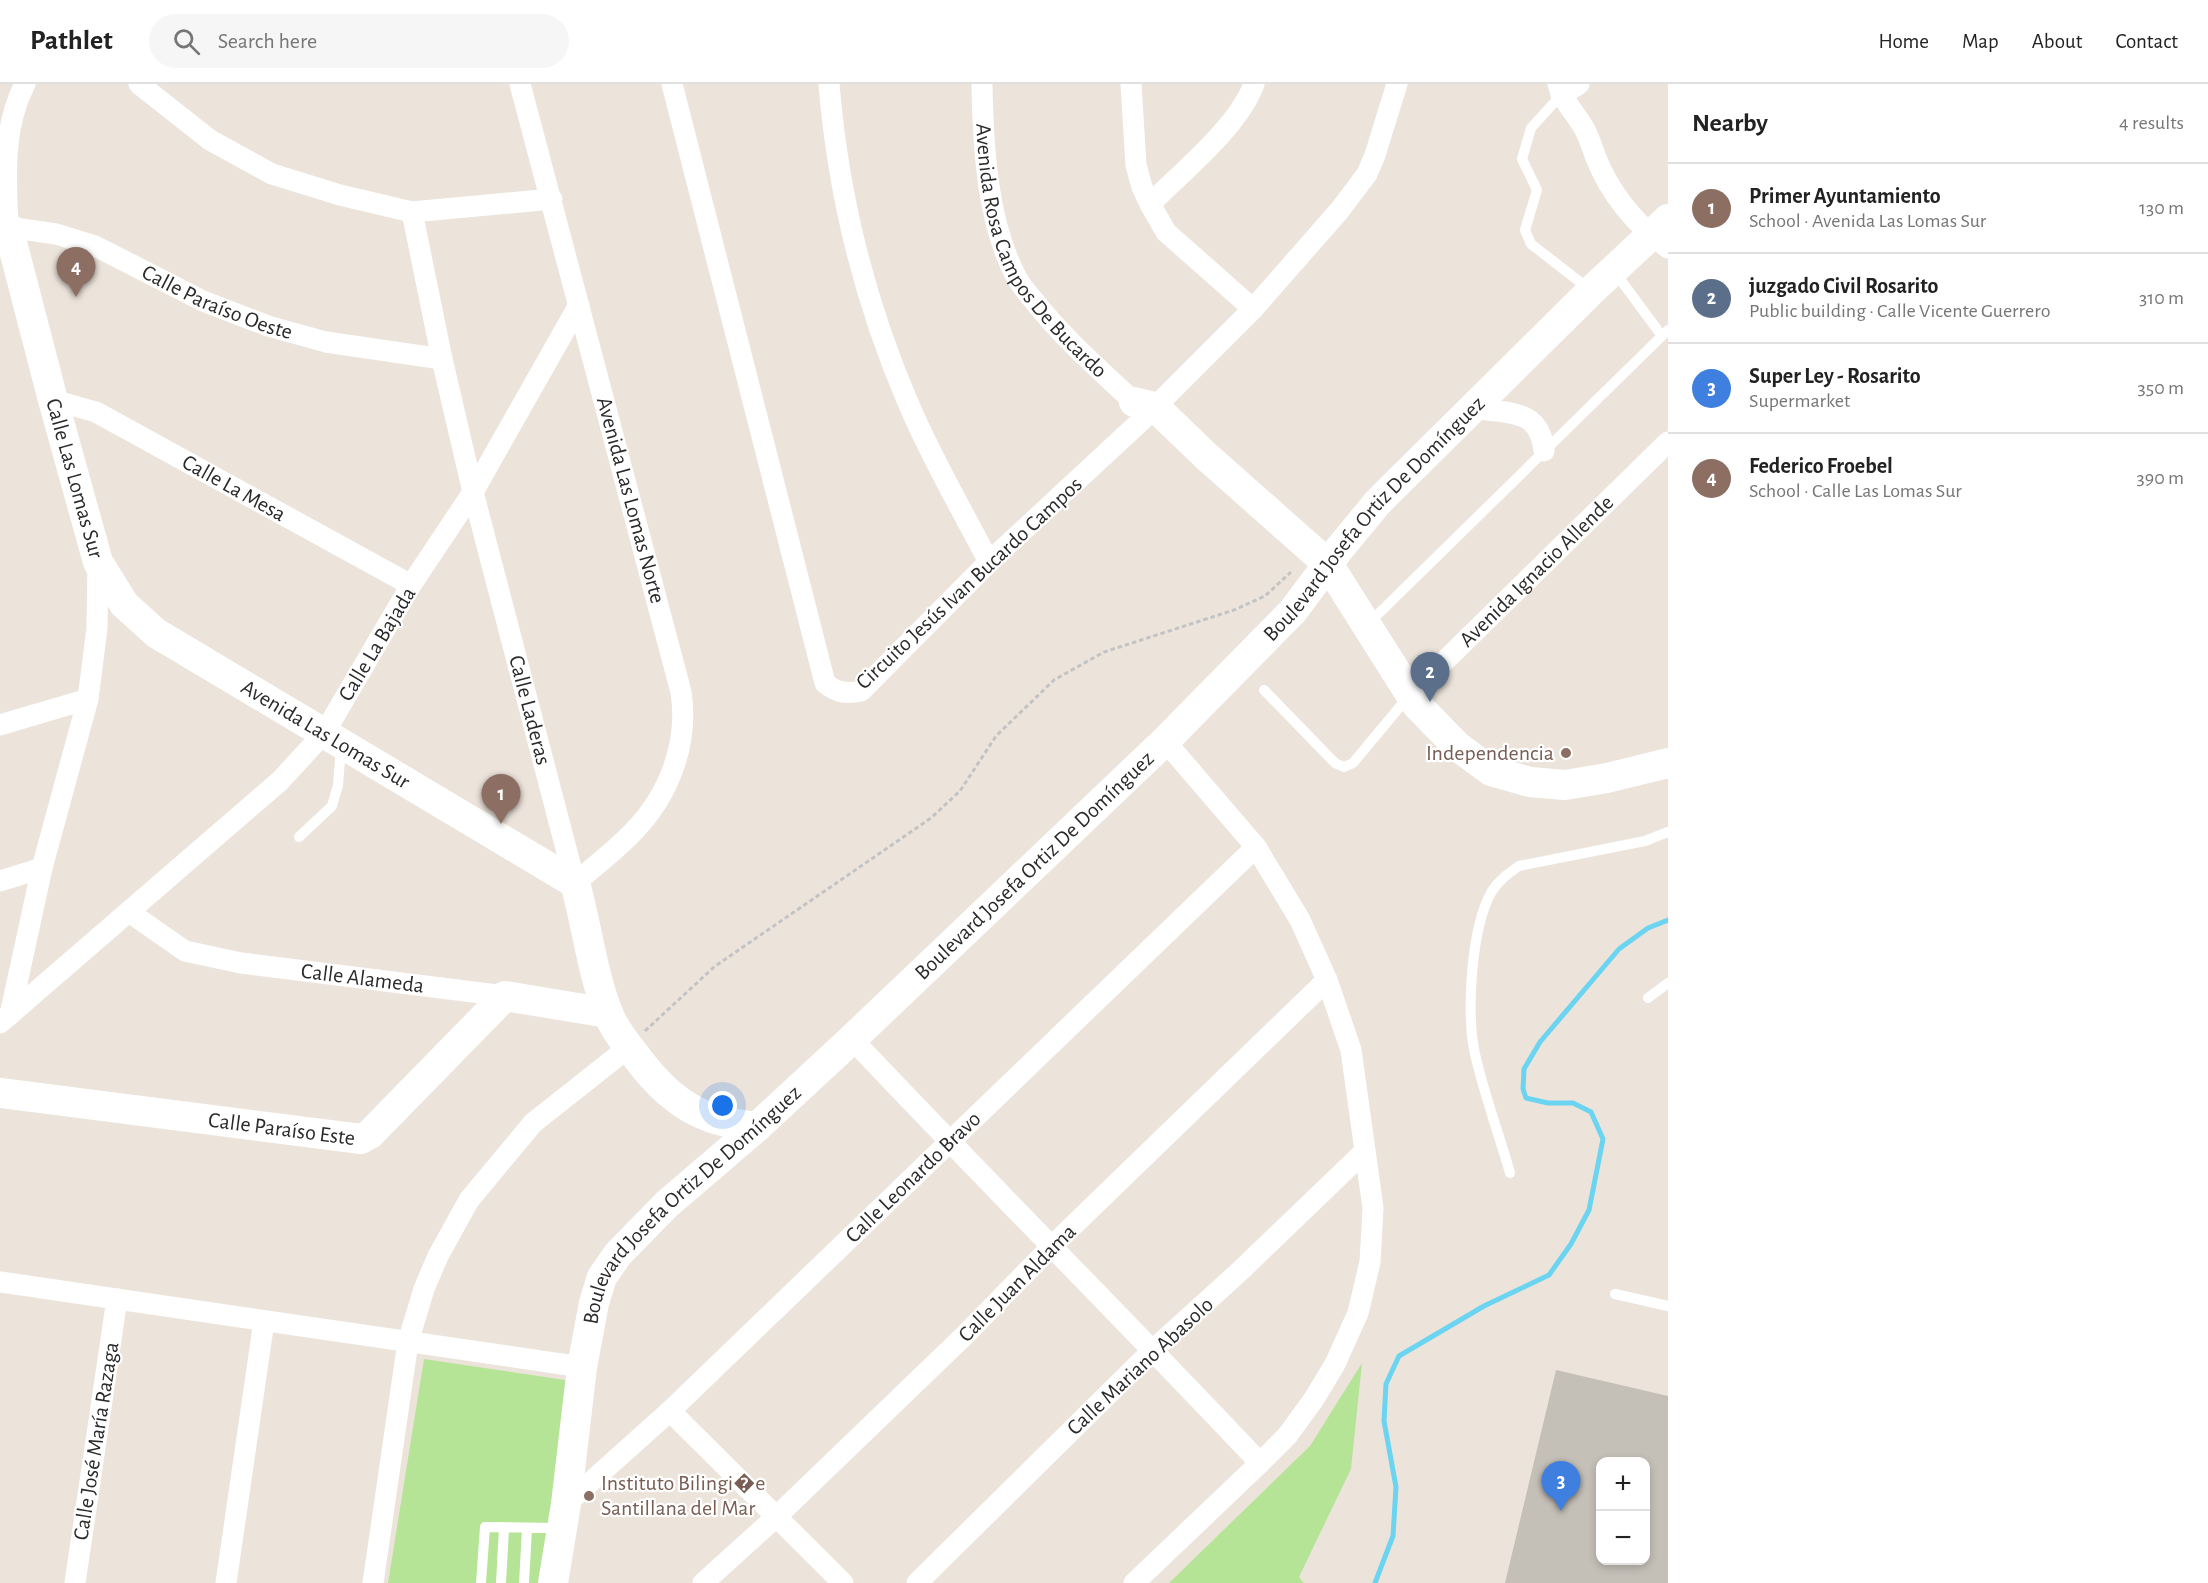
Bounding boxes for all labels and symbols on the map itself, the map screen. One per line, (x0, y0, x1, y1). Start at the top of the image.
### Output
street label: Avenida Rosa Campos De Bucardo (972, 123, 1111, 382)
pin: 4 (56, 248, 96, 297)
street label: Calle Paraíso Oeste (138, 261, 295, 343)
street label: Boulevard Josefa Ortiz De Domínguez (1259, 392, 1489, 645)
street label: Avenida Las Lomas Norte (593, 395, 669, 605)
street label: Calle Las Lomas Sur (42, 396, 107, 561)
street label: Calle La Mesa (179, 451, 289, 525)
street label: Circuito Jesús Ivan Bucardo Campos (852, 473, 1086, 693)
street label: Avenida Ignacio Allende (1455, 491, 1618, 651)
street label: Calle La Bajada (334, 583, 420, 705)
pin: 2 (1410, 652, 1450, 702)
street label: Calle Laderas (505, 653, 555, 767)
street label: Avenida Las Lomas Sur (237, 676, 414, 793)
place label: Independencia (1426, 742, 1554, 764)
marker: Independencia (1559, 746, 1573, 760)
street label: Boulevard Josefa Ortiz De Domínguez (911, 747, 1158, 984)
pin: 1 (482, 774, 520, 824)
street label: Calle Alameda (300, 960, 425, 997)
street label: Boulevard Josefa Ortiz De Domínguez (579, 1081, 805, 1326)
your location (708, 1091, 737, 1120)
street label: Calle Leonardo Bravo (841, 1107, 985, 1247)
street label: Calle Paraíso Este (207, 1109, 356, 1149)
street label: Calle Juan Aldama (954, 1220, 1080, 1346)
street label: Calle Mariano Abasolo (1063, 1293, 1217, 1439)
street label: Calle José María Razaga (69, 1340, 123, 1542)
pin: 3 (1542, 1462, 1580, 1511)
place label: Instituto Bilingi�e Santillana del Mar (601, 1472, 765, 1519)
marker: Instituto Bilingi�e Santillana del Mar (582, 1489, 596, 1503)

